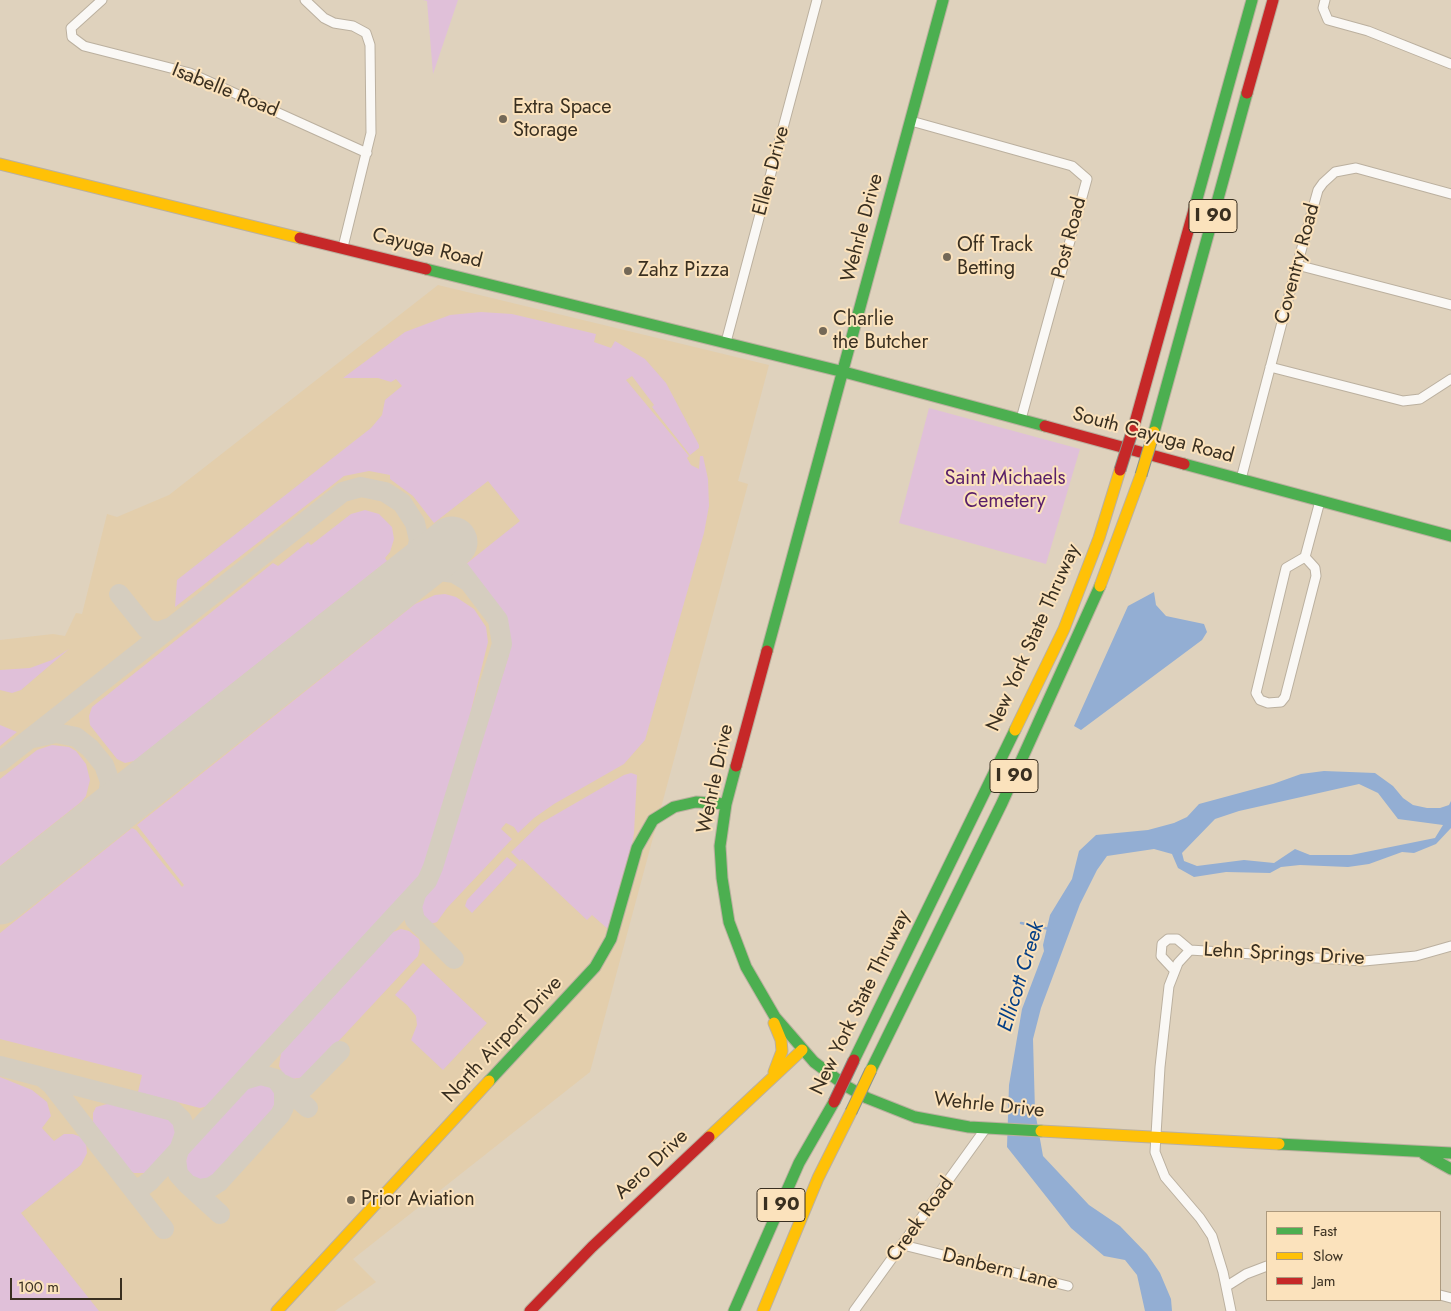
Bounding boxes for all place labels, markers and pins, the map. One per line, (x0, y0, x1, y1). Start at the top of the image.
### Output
place label: Extra Space Storage (513, 96, 612, 143)
marker: Extra Space Storage (497, 113, 509, 125)
place label: Off Track Betting (957, 234, 1033, 281)
marker: Off Track Betting (941, 251, 953, 263)
place label: Zahz Pizza (638, 259, 729, 283)
marker: Zahz Pizza (622, 265, 634, 277)
place label: Charlie the Butcher (833, 308, 928, 355)
marker: Charlie the Butcher (817, 325, 829, 337)
place label: Prior Aviation (361, 1188, 475, 1212)
marker: Prior Aviation (345, 1194, 357, 1206)

